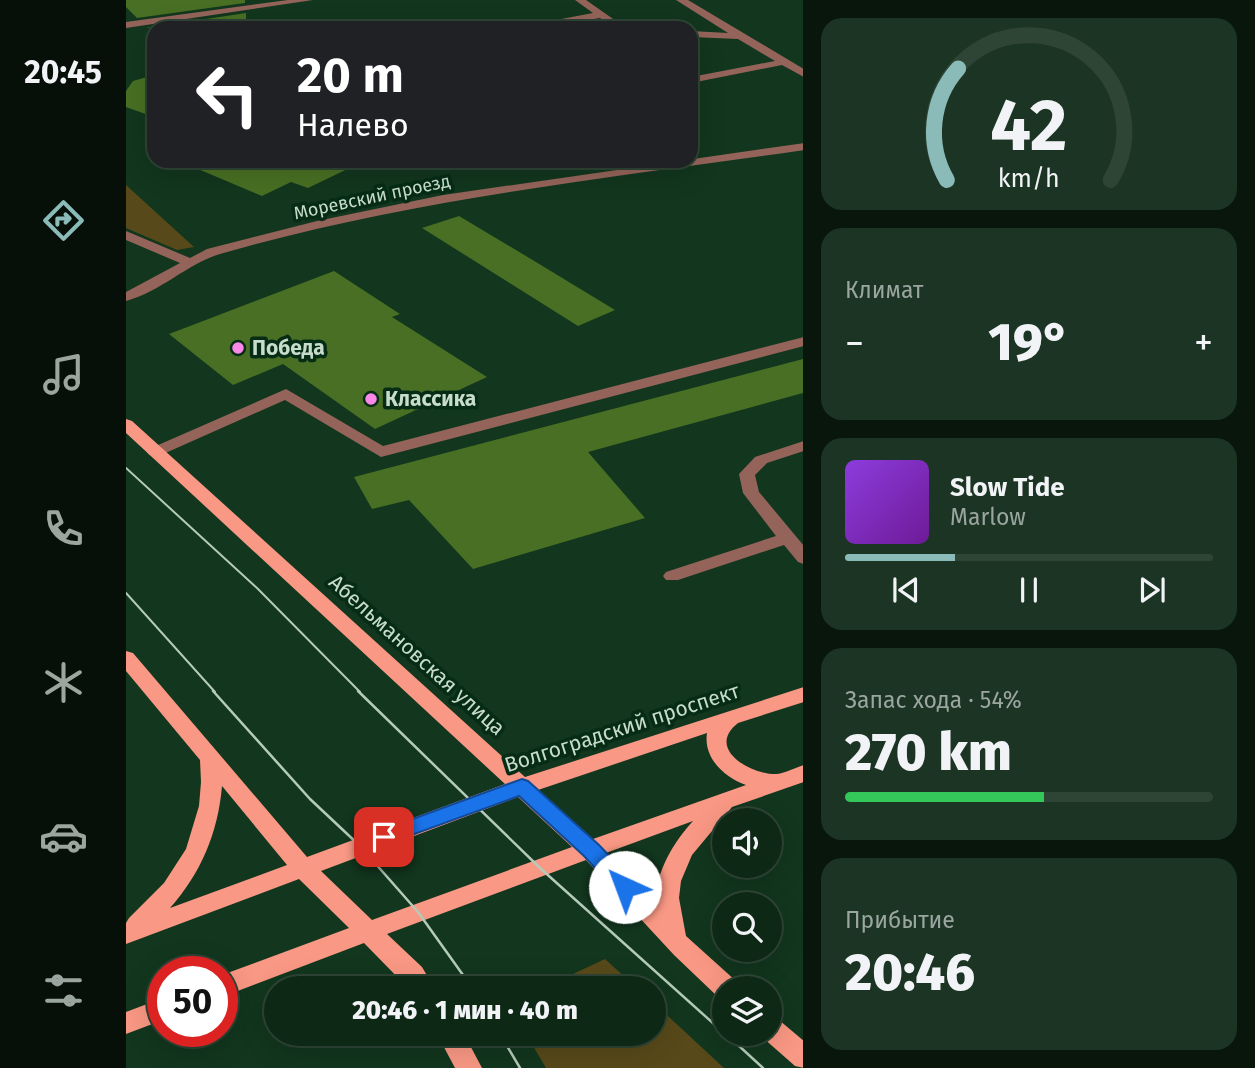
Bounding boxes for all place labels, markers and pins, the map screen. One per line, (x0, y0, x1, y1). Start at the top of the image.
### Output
place label: Победа (252, 335, 325, 361)
marker: Победа (230, 340, 246, 356)
place label: Классика (385, 386, 476, 412)
marker: Классика (363, 391, 379, 407)
pin (354, 807, 414, 867)

